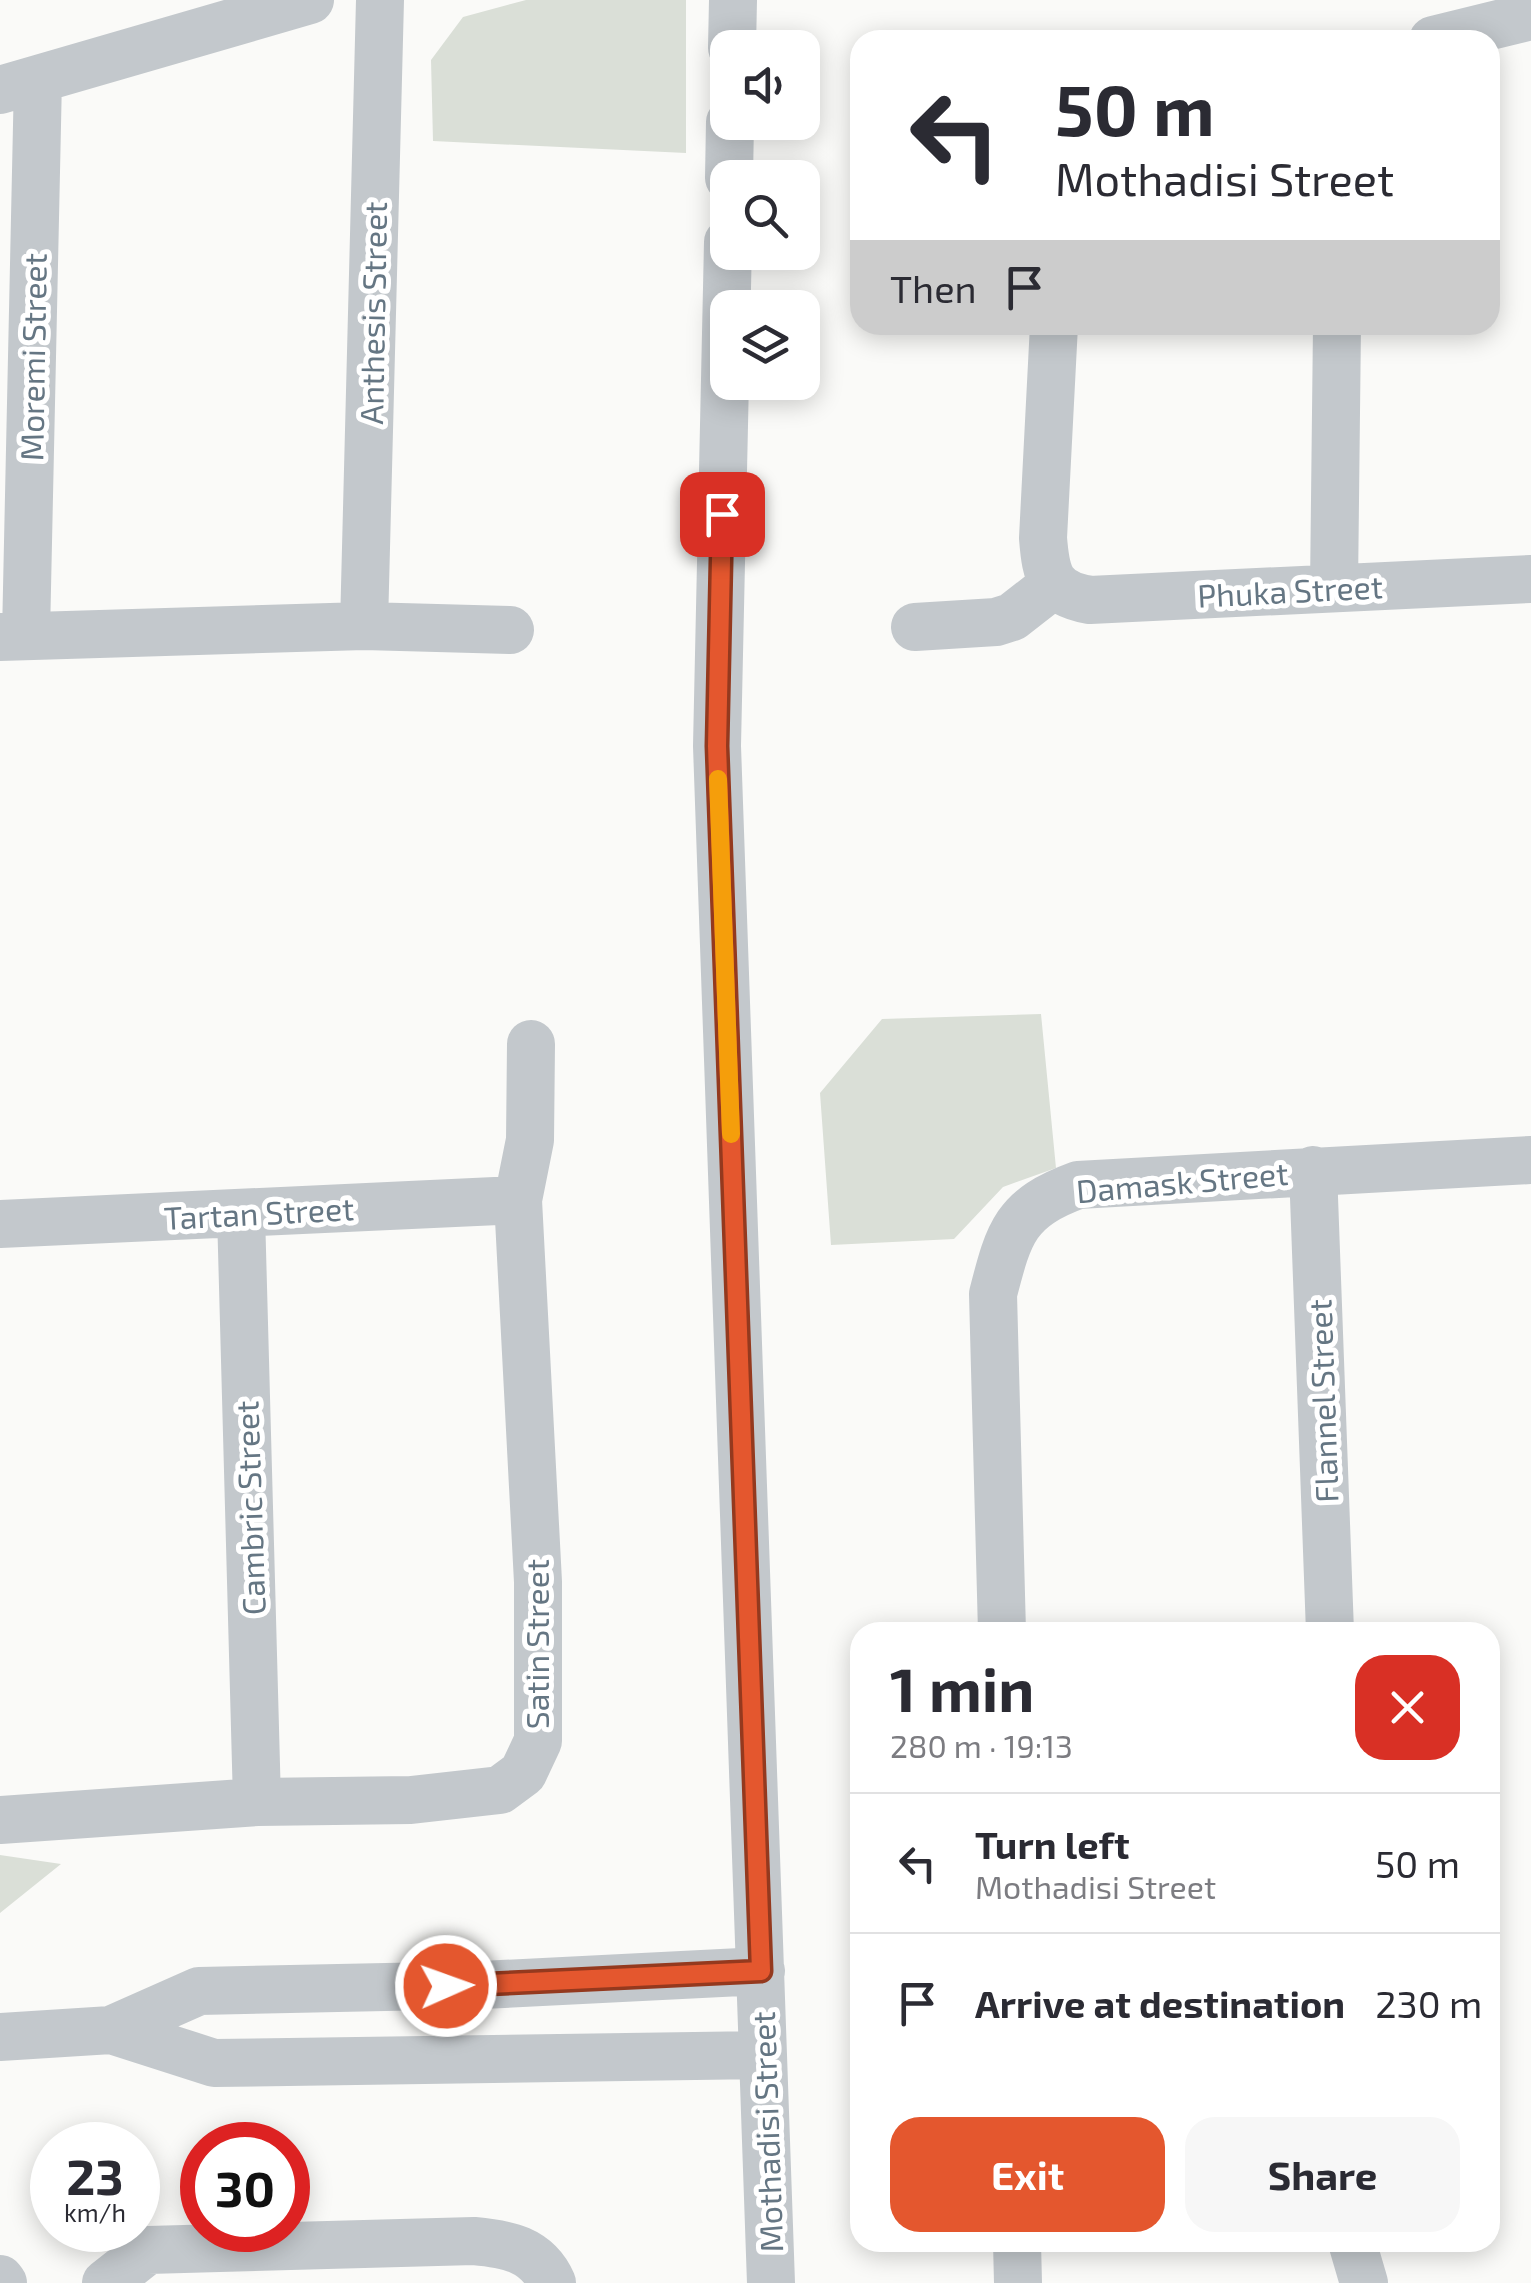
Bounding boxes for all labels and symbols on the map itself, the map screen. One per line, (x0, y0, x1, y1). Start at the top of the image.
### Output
street label: Anthesis Street (351, 201, 393, 425)
street label: Moremi Street (11, 253, 53, 461)
pin (680, 472, 765, 557)
street label: Phuka Street (1196, 566, 1384, 614)
street label: Damask Street (1074, 1153, 1290, 1209)
street label: Tartan Street (163, 1188, 355, 1236)
street label: Flannel Street (1299, 1299, 1345, 1503)
street label: Cambric Street (226, 1400, 272, 1616)
street label: Satin Street (517, 1559, 555, 1729)
position arrow (394, 1934, 498, 2038)
street label: Mothadisi Street (743, 2011, 789, 2253)
speed limit sign: 30 (180, 2122, 310, 2252)

